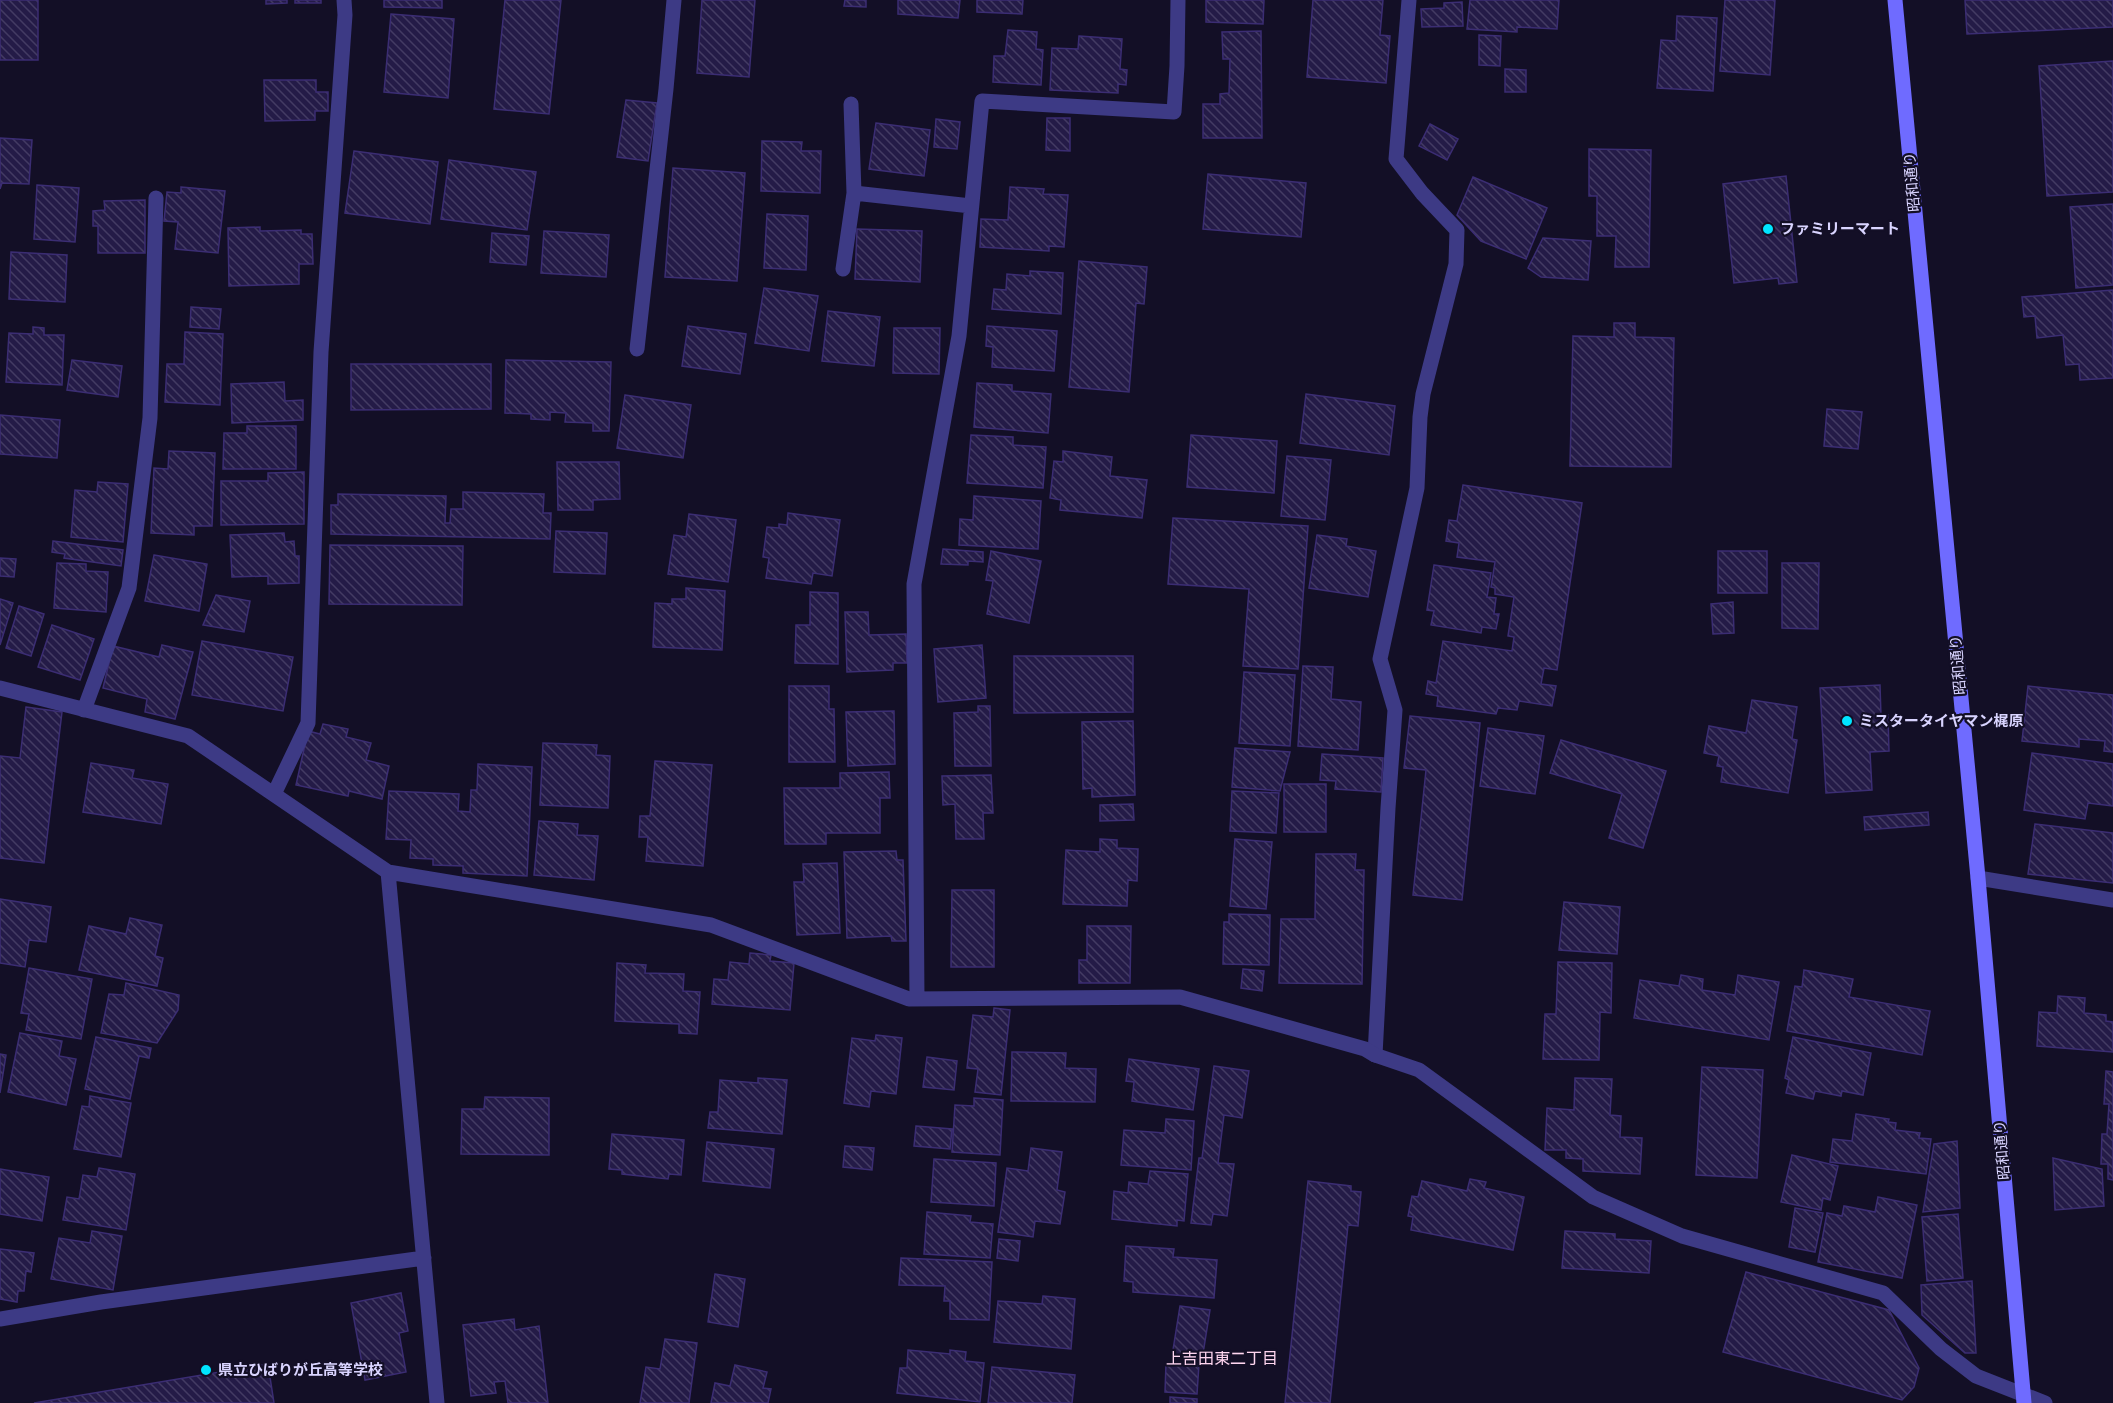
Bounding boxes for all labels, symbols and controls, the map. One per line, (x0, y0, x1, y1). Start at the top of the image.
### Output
street label: 昭和通り (1900, 151, 1924, 213)
place label: ファミリーマート (1780, 220, 1900, 238)
marker: ファミリーマート (1761, 222, 1775, 236)
street label: 昭和通り (1946, 634, 1970, 696)
place label: ミスタータイヤマン梶原 (1859, 712, 2024, 730)
marker: ミスタータイヤマン梶原 (1840, 714, 1854, 728)
street label: 昭和通り (1990, 1119, 2014, 1181)
district label: 上吉田東二丁目 (1166, 1349, 1278, 1368)
place label: 県立ひばりが丘高等学校 (218, 1361, 383, 1379)
marker: 県立ひばりが丘高等学校 (199, 1363, 213, 1377)

